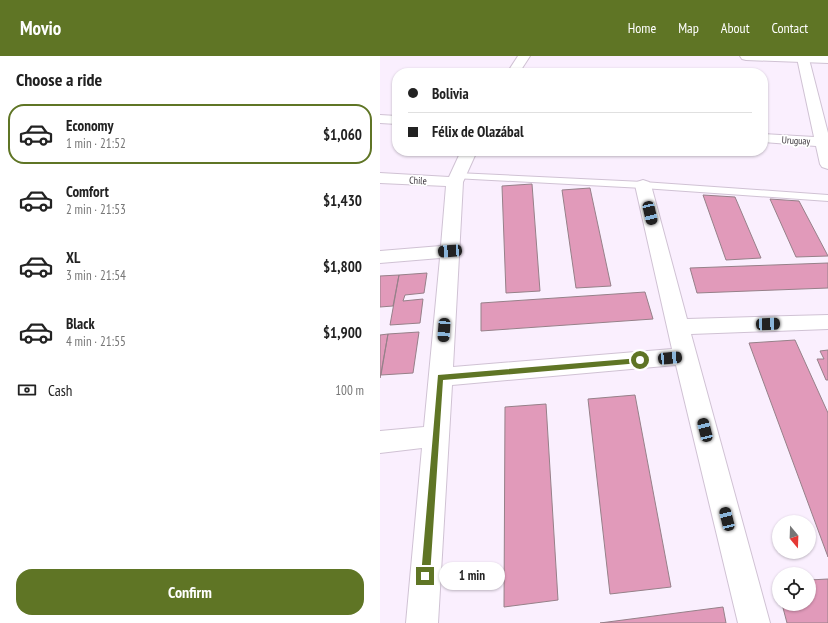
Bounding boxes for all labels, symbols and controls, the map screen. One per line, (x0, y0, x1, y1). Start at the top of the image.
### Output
text: Movio (20, 16, 61, 40)
text: Home (628, 19, 656, 37)
text: Map (678, 19, 699, 37)
text: About (721, 19, 750, 37)
text: Contact (772, 19, 808, 37)
text: Choose a ride (16, 68, 102, 91)
text: Bolivia (432, 84, 469, 103)
icon: car (18, 116, 54, 152)
text: Economy (66, 116, 114, 135)
text: Félix de Olazábal (432, 122, 524, 141)
text: $1,060 (323, 125, 362, 144)
street label: Uruguay (781, 133, 811, 148)
text: 1 min · 21:52 (66, 135, 126, 152)
street label: Chile (409, 174, 427, 187)
icon: car (18, 182, 54, 218)
text: Comfort (66, 182, 109, 201)
text: $1,430 (323, 191, 362, 210)
car (641, 200, 659, 226)
text: 2 min · 21:53 (66, 201, 126, 218)
car (438, 244, 462, 258)
icon: car (18, 248, 54, 284)
text: XL (66, 248, 80, 267)
text: $1,800 (323, 257, 362, 276)
text: 3 min · 21:54 (66, 267, 126, 284)
icon: car (18, 314, 54, 350)
text: Black (66, 314, 95, 333)
car (437, 318, 451, 342)
car (756, 318, 780, 330)
text: $1,900 (323, 323, 362, 342)
text: 4 min · 21:55 (66, 333, 126, 350)
route start (631, 351, 649, 369)
car (658, 351, 682, 365)
icon: cash (16, 379, 38, 401)
text: Cash (48, 381, 72, 400)
text: 100 m (335, 382, 364, 399)
car (696, 417, 714, 443)
car (718, 506, 736, 532)
north arrow (772, 515, 816, 559)
map controls (772, 515, 816, 611)
callout: 1 min (439, 562, 505, 590)
route end (416, 567, 434, 585)
text: 1 min (459, 567, 485, 584)
button: locate (772, 567, 816, 611)
button: Confirm (16, 569, 364, 615)

